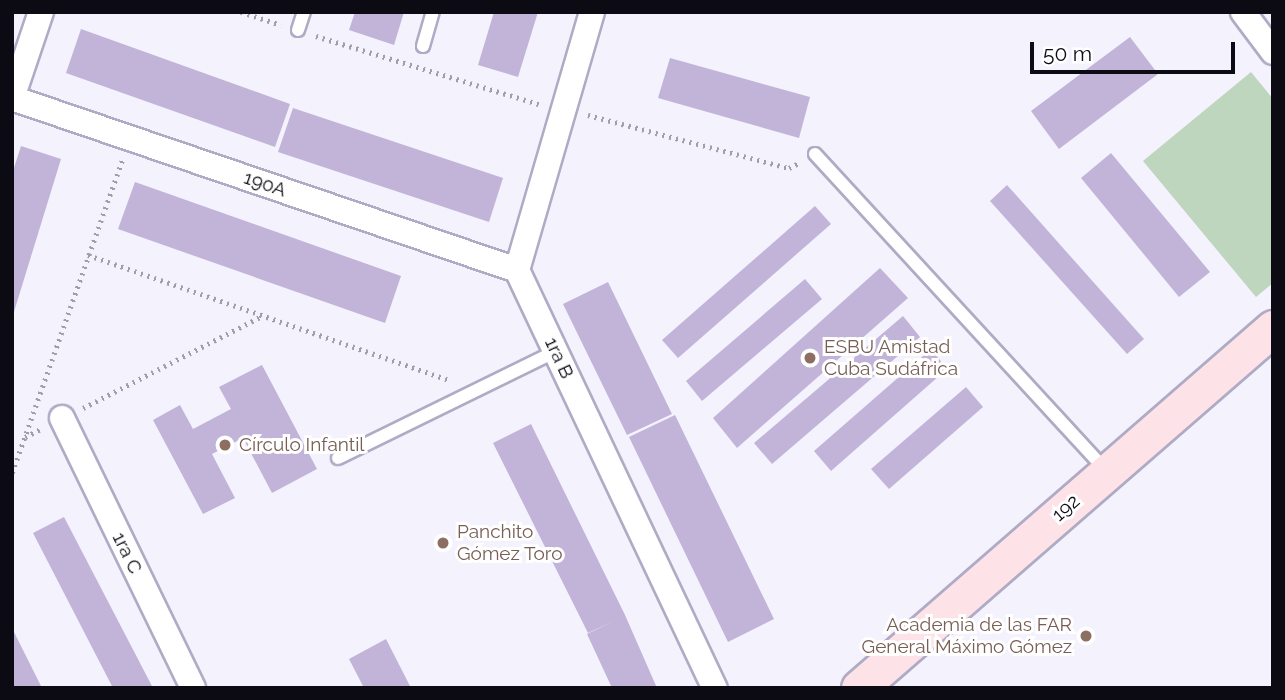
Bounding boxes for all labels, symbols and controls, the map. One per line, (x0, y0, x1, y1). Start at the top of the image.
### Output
scale bar (1033, 28, 1238, 72)
text: 50 m (1043, 41, 1092, 66)
street label: 190A (241, 166, 289, 202)
street label: 1ra B (540, 334, 578, 382)
place label: ESBU Amistad Cuba Sudáfrica (824, 336, 958, 380)
marker: ESBU Amistad Cuba Sudáfrica (802, 350, 818, 366)
place label: Círculo Infantil (239, 434, 365, 456)
marker: Círculo Infantil (217, 437, 233, 453)
street label: 192 (1048, 490, 1084, 526)
place label: Panchito Gómez Toro (457, 521, 563, 565)
street label: 1ra C (107, 529, 147, 577)
marker: Panchito Gómez Toro (435, 535, 451, 551)
place label: Academia de las FAR General Máximo Gómez (861, 614, 1072, 658)
marker: Academia de las FAR General Máximo Gómez (1078, 628, 1094, 644)

